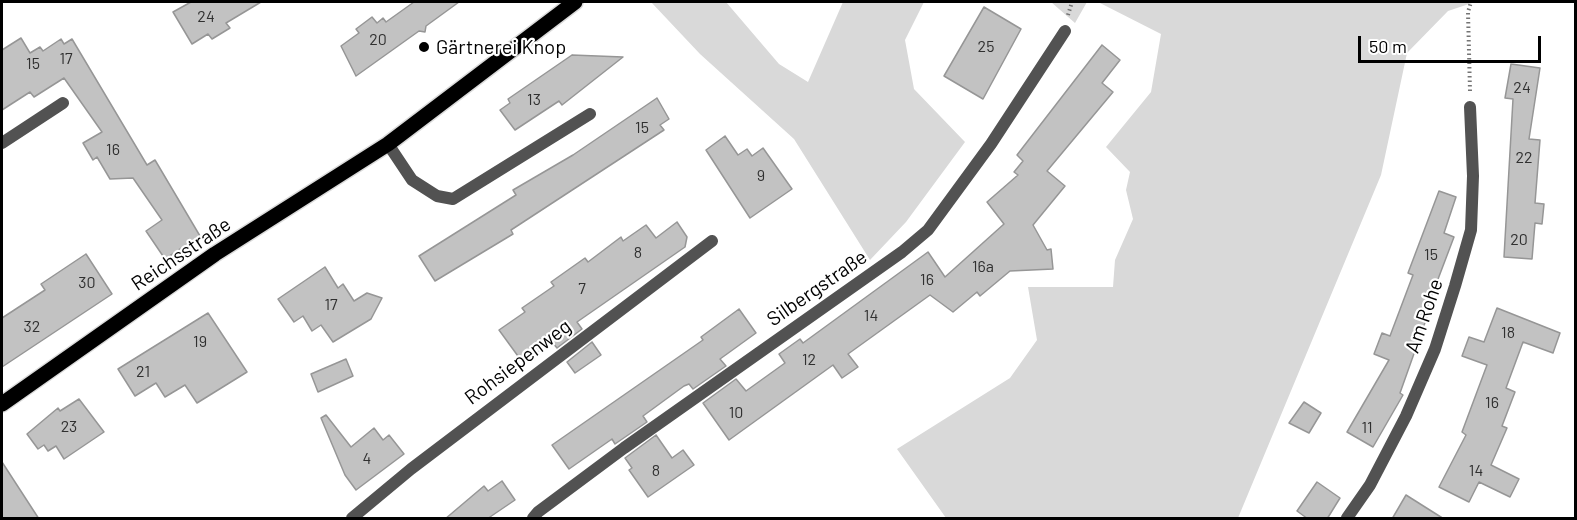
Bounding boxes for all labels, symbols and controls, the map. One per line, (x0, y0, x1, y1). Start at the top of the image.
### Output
house number: 24 (197, 7, 215, 27)
scale bar (1361, 24, 1544, 62)
house number: 20 (369, 30, 387, 50)
place label: Gärtnerei Knop (436, 35, 566, 59)
text: 50 m (1369, 35, 1407, 57)
house number: 25 (978, 37, 994, 57)
marker: Gärtnerei Knop (417, 40, 431, 54)
house number: 17 (59, 49, 73, 69)
house number: 15 (26, 54, 40, 74)
house number: 24 (1513, 78, 1531, 98)
house number: 13 (527, 90, 541, 110)
house number: 15 (635, 118, 649, 138)
house number: 16 (106, 140, 120, 160)
house number: 22 (1515, 148, 1533, 168)
house number: 9 (757, 166, 765, 186)
street label: Reichsstraße (127, 212, 235, 296)
house number: 20 (1510, 230, 1528, 250)
house number: 8 (634, 243, 642, 263)
street label: Silbergstraße (762, 245, 872, 331)
house number: 15 (1424, 245, 1438, 265)
house number: 16a (972, 257, 994, 277)
house number: 16 (920, 270, 934, 290)
house number: 30 (78, 273, 96, 293)
street label: Am Rohe (1400, 276, 1448, 356)
house number: 7 (578, 279, 586, 299)
house number: 17 (324, 295, 338, 315)
house number: 14 (864, 306, 878, 326)
street label: Rohsiepenweg (460, 314, 576, 410)
house number: 32 (24, 317, 40, 337)
house number: 18 (1501, 323, 1515, 343)
house number: 19 (193, 332, 207, 352)
house number: 12 (802, 350, 816, 370)
house number: 21 (136, 362, 150, 382)
house number: 16 (1485, 393, 1499, 413)
house number: 10 (729, 403, 743, 423)
house number: 23 (61, 417, 77, 437)
house number: 11 (1361, 418, 1373, 438)
house number: 4 (363, 449, 371, 469)
house number: 8 (652, 461, 660, 481)
house number: 14 (1469, 461, 1483, 481)

